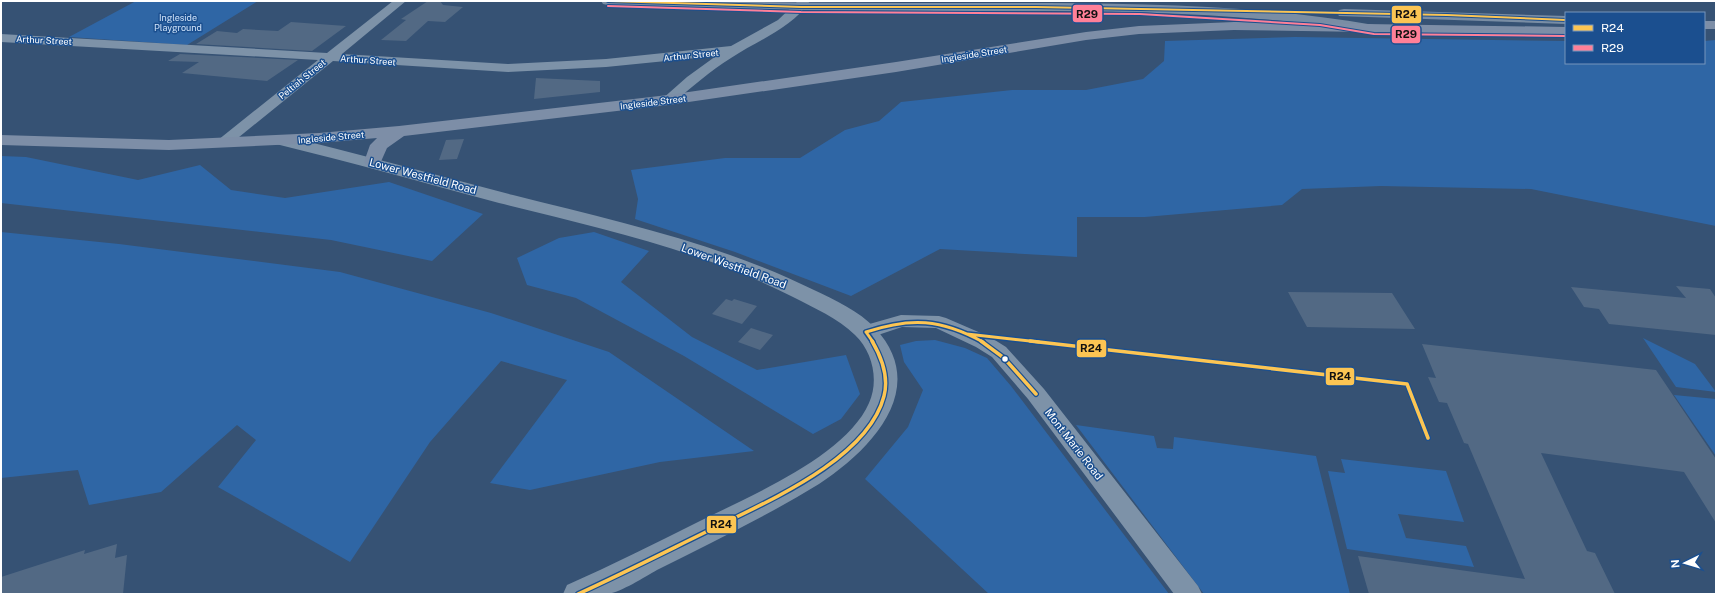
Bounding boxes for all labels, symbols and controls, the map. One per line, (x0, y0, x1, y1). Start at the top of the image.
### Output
line badge: R29 (1072, 4, 1103, 23)
line badge: R24 (1391, 5, 1422, 24)
text: R29 (1076, 8, 1098, 20)
text: R24 (1395, 8, 1417, 20)
park label: Ingleside Playground (154, 12, 202, 33)
legend (1565, 12, 1705, 64)
text: R24 (1601, 21, 1624, 35)
line badge: R29 (1391, 25, 1421, 44)
text: R29 (1395, 28, 1417, 40)
street label: Arthur Street (16, 33, 73, 47)
text: R29 (1601, 41, 1624, 55)
street label: Ingleside Street (940, 43, 1008, 65)
street label: Arthur Street (663, 47, 720, 63)
street label: Arthur Street (340, 53, 397, 67)
street label: Peltiah Street (276, 56, 328, 101)
street label: Ingleside Street (619, 92, 687, 112)
street label: Ingleside Street (297, 129, 365, 145)
street label: Lower Westfield Road (368, 156, 478, 196)
street label: Lower Westfield Road (680, 241, 788, 291)
line badge: R24 (1076, 339, 1107, 358)
text: R24 (1080, 342, 1102, 354)
unlabelled marker (1000, 354, 1010, 364)
line badge: R24 (1325, 367, 1355, 386)
text: R24 (1329, 370, 1351, 382)
street label: Mont Marie Road (1043, 406, 1105, 482)
line badge: R24 (706, 515, 737, 534)
text: R24 (710, 518, 732, 530)
north arrow (1665, 543, 1705, 583)
text: N (1669, 559, 1681, 569)

